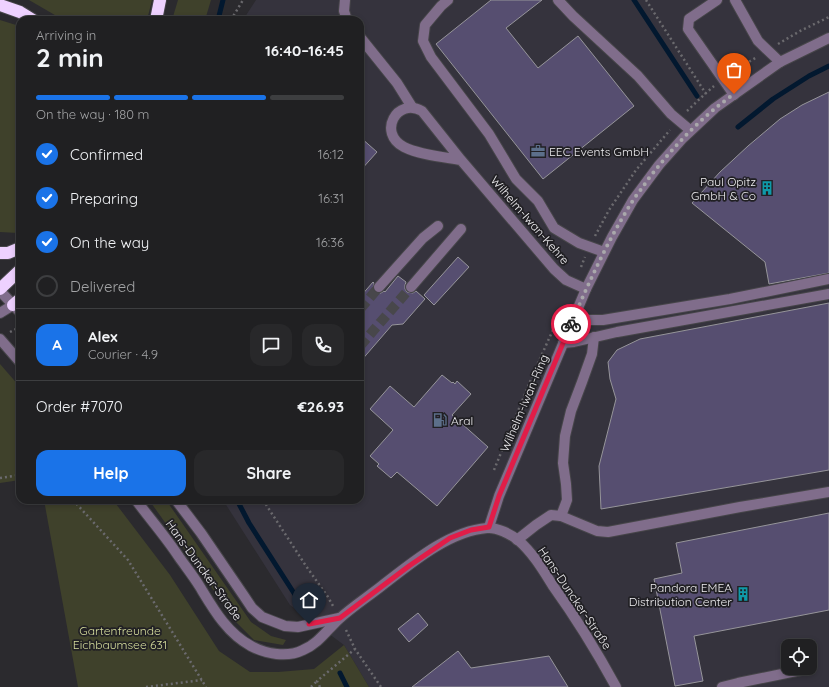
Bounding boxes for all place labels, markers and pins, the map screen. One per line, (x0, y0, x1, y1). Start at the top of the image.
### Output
pin (717, 53, 751, 94)
office icon: EEC Events GmbH (530, 143, 546, 159)
place label: EEC Events GmbH (549, 144, 649, 159)
place label: Paul Opitz GmbH & Co (691, 174, 756, 203)
building icon: Paul Opitz GmbH & Co (759, 180, 775, 196)
fuel station icon: Aral (432, 412, 448, 428)
place label: Aral (451, 413, 473, 428)
place label: Pandora EMEA Distribution Center (629, 580, 732, 609)
pin (292, 583, 326, 624)
building icon: Pandora EMEA Distribution Center (735, 586, 751, 602)

